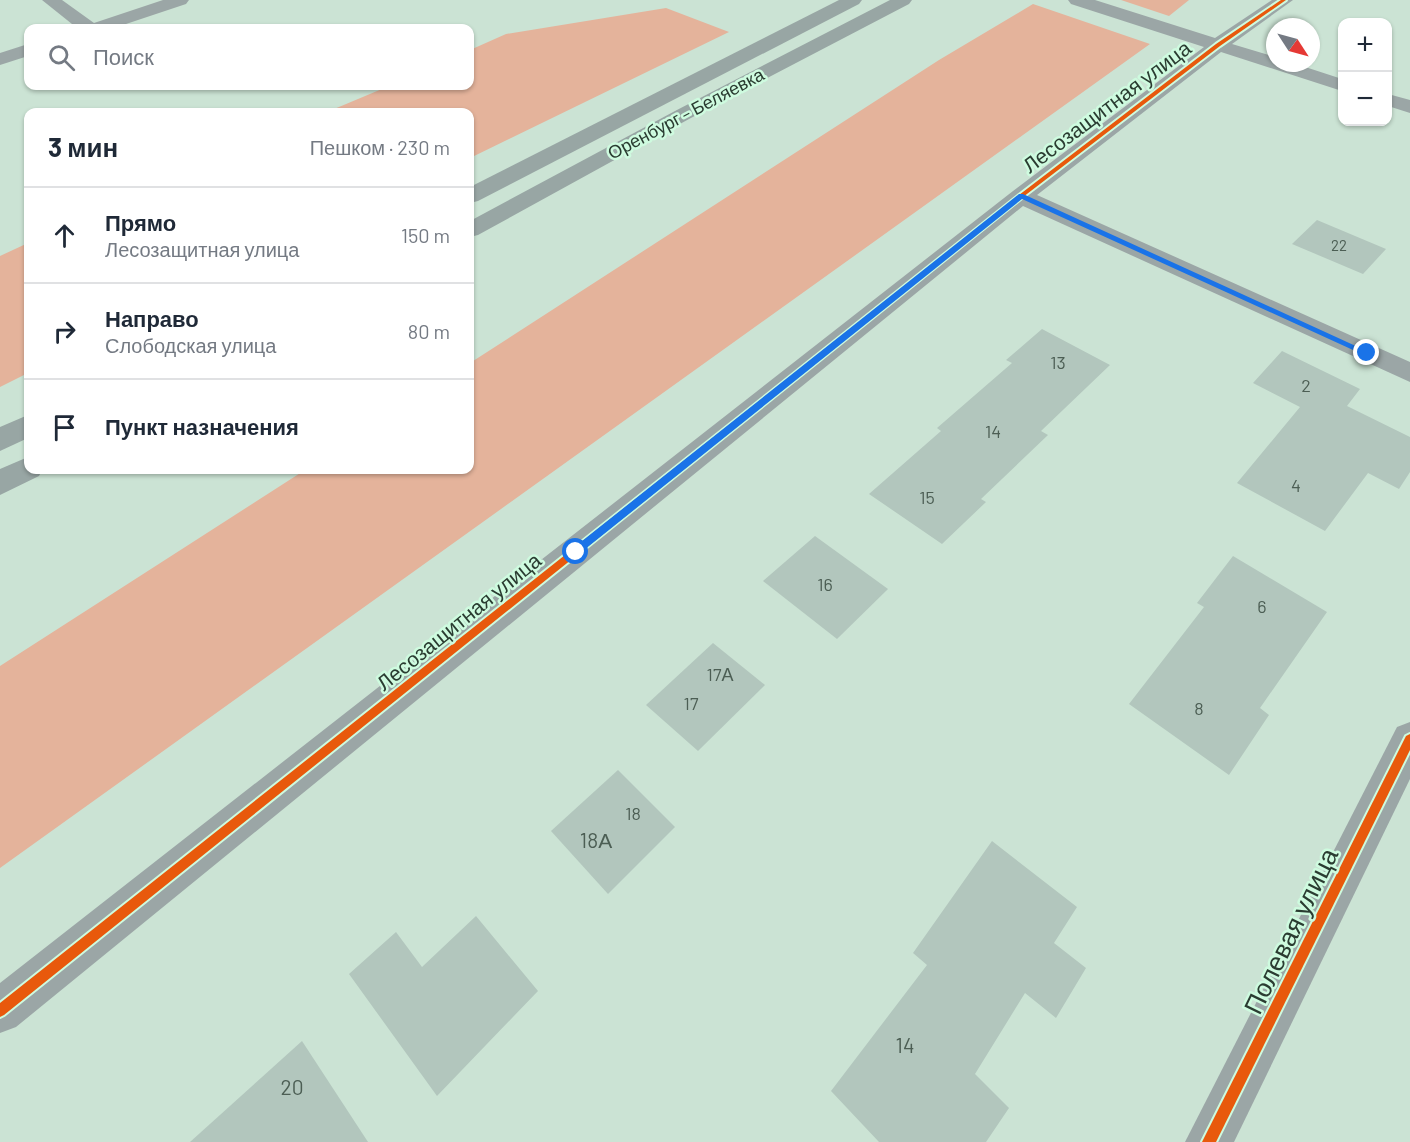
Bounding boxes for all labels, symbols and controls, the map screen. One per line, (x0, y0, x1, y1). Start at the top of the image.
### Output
north arrow (1266, 18, 1320, 72)
map controls (1338, 18, 1392, 126)
button: + (1338, 18, 1392, 72)
search box (24, 24, 474, 90)
street label: Лесозащитная улица (1017, 34, 1195, 177)
icon: search (45, 41, 78, 74)
text: Поиск (93, 43, 154, 69)
street label: Оренбург – Беляевка (604, 62, 768, 164)
button: − (1338, 72, 1392, 126)
text: 3 мин (48, 131, 118, 162)
text: Пешком · 230 m (310, 135, 450, 159)
text: Прямо (105, 209, 176, 235)
icon: ahead (48, 219, 81, 252)
text: 150 m (401, 223, 450, 247)
house number: 22 (1331, 236, 1347, 254)
text: Лесозащитная улица (105, 237, 299, 261)
text: Направо (105, 305, 199, 331)
icon: right (48, 315, 81, 348)
text: 80 m (408, 319, 450, 343)
text: Слободская улица (105, 333, 276, 357)
route end (1353, 339, 1379, 365)
house number: 13 (1050, 351, 1066, 373)
house number: 2 (1301, 374, 1311, 396)
icon: arrive (48, 411, 81, 444)
text: Пункт назначения (105, 413, 299, 439)
house number: 14 (985, 420, 1001, 442)
house number: 4 (1291, 474, 1301, 496)
house number: 15 (919, 486, 935, 508)
route start (562, 538, 588, 564)
street label: Лесозащитная улица (371, 547, 545, 695)
house number: 16 (817, 573, 833, 595)
house number: 6 (1257, 595, 1267, 617)
house number: 17А (707, 663, 733, 685)
house number: 17 (684, 692, 699, 714)
house number: 8 (1194, 697, 1204, 719)
house number: 18 (625, 802, 641, 824)
house number: 18А (580, 827, 612, 852)
street label: Полевая улица (1236, 842, 1343, 1018)
house number: 14 (896, 1032, 914, 1057)
house number: 20 (280, 1074, 304, 1099)

